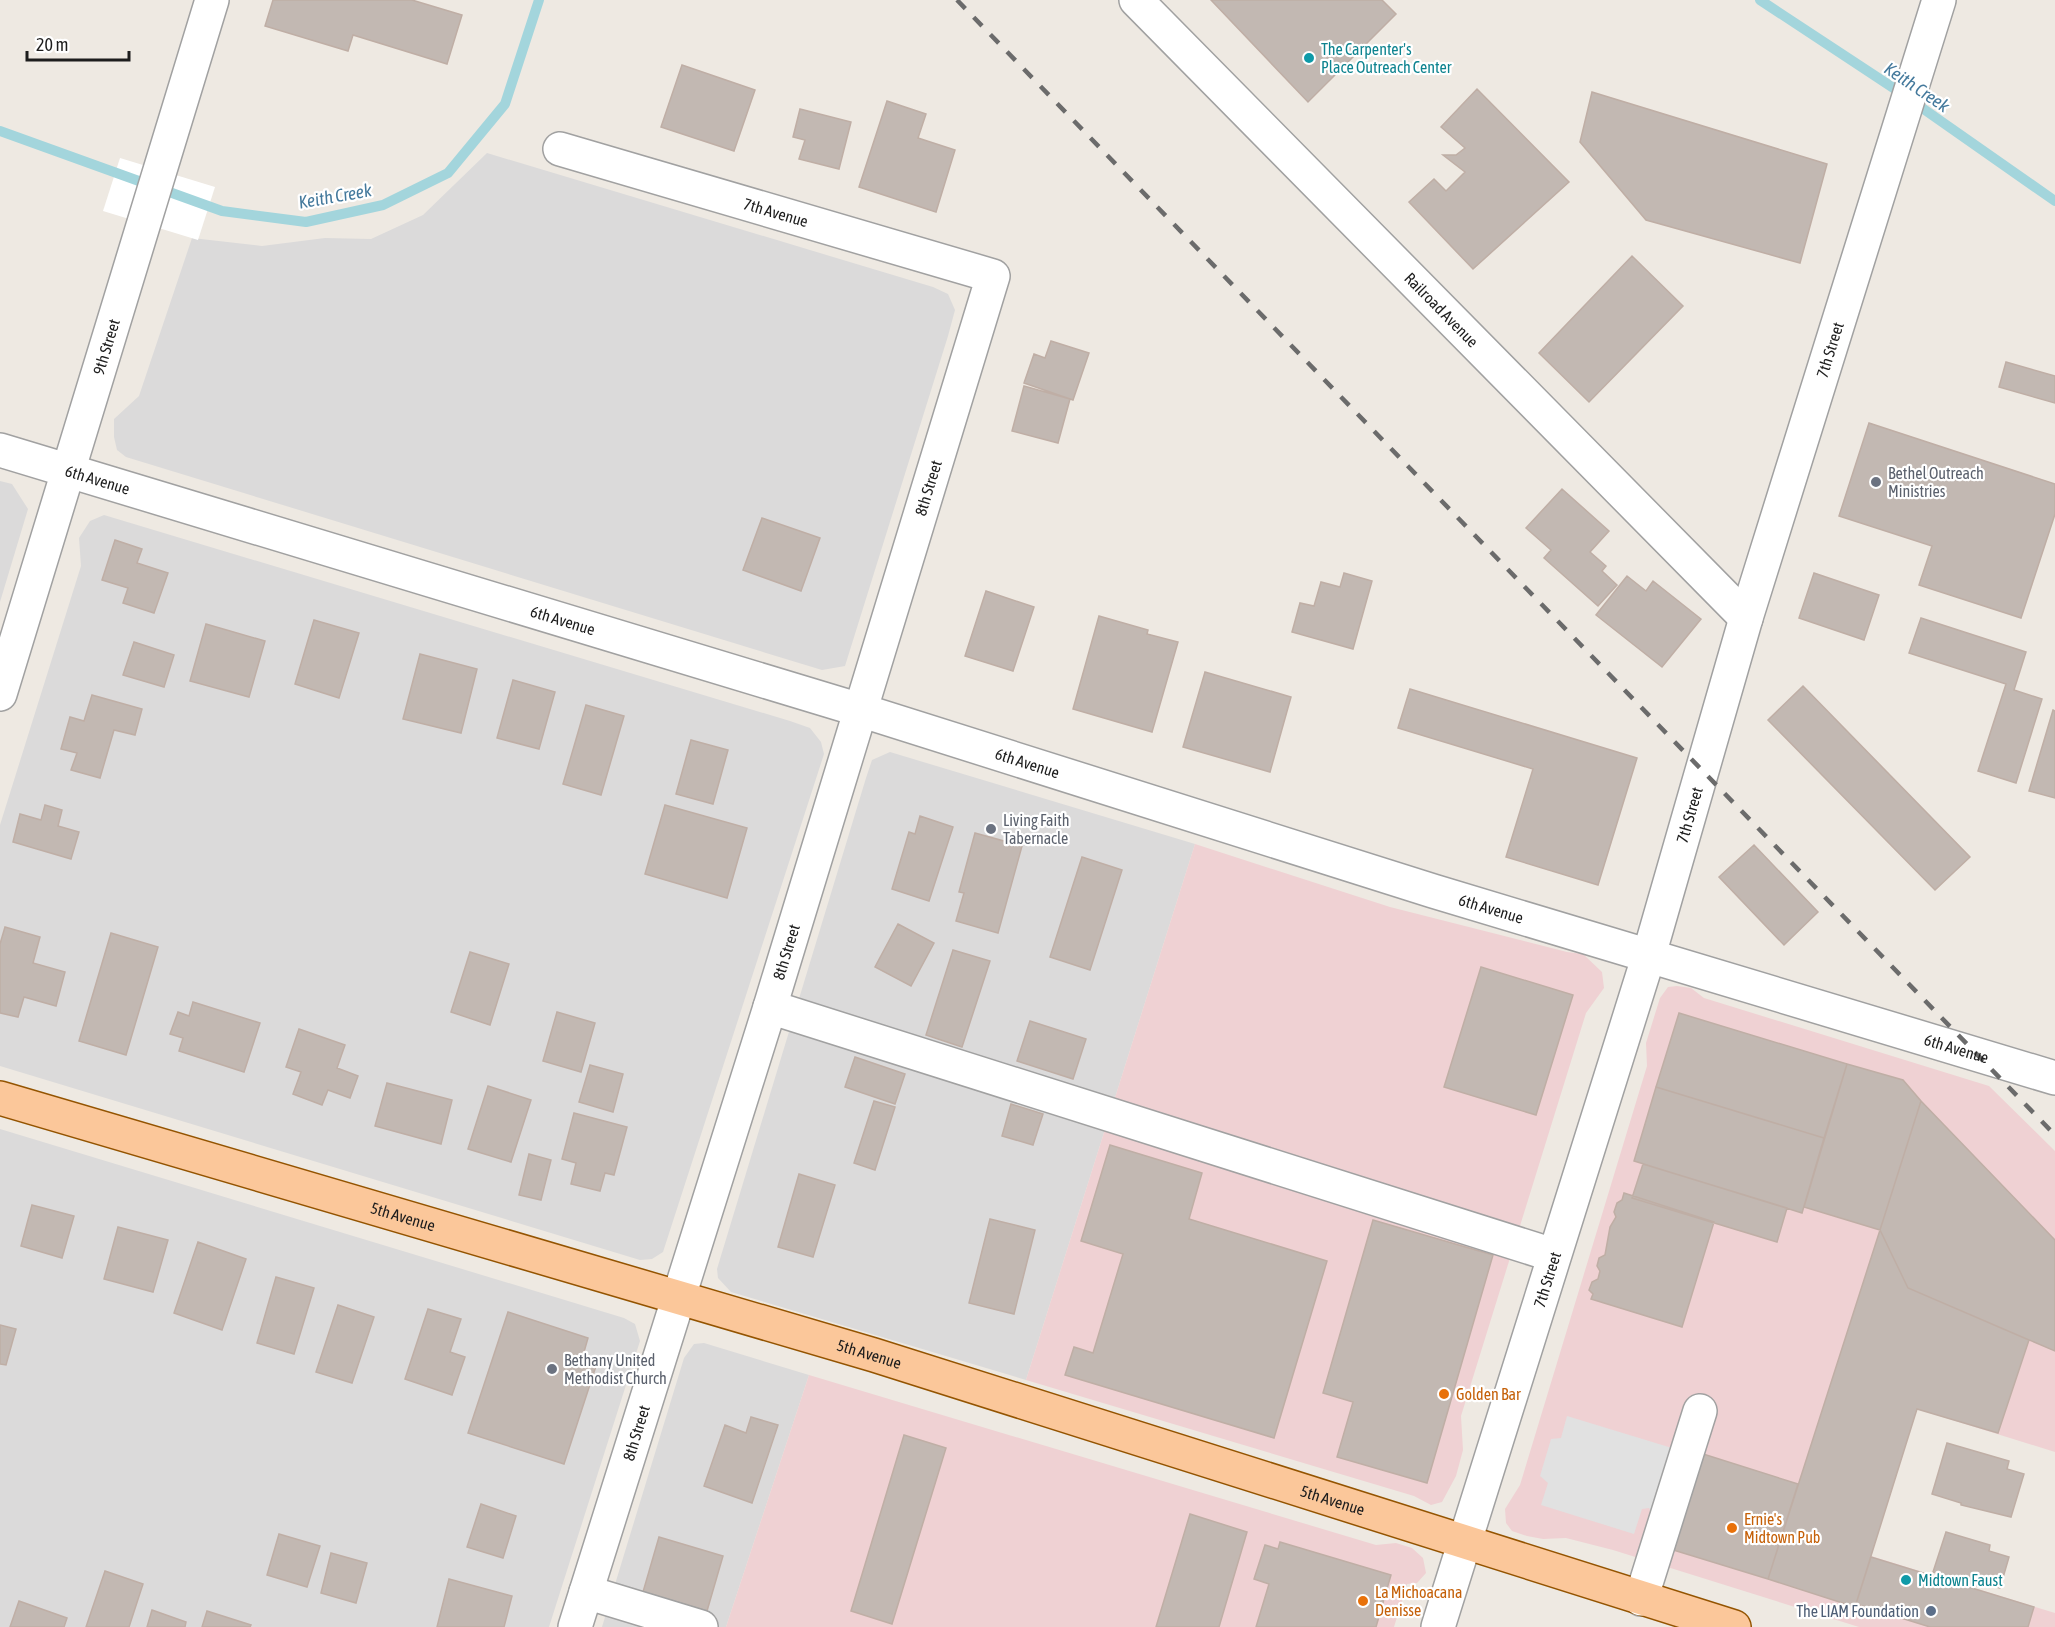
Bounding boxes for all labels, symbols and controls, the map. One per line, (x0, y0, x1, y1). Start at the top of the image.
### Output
scale bar (27, 24, 129, 62)
text: 20 m (36, 34, 68, 55)
place label: The Carpenter's Place Outreach Center (1321, 40, 1452, 76)
marker: The Carpenter's Place Outreach Center (1302, 51, 1316, 65)
water label: Keith Creek (1880, 58, 1954, 117)
water label: Keith Creek (297, 179, 374, 213)
street label: 7th Avenue (742, 194, 810, 230)
street label: Railroad Avenue (1401, 269, 1482, 351)
street label: 9th Street (89, 316, 123, 377)
street label: 7th Street (1813, 319, 1847, 380)
street label: 8th Street (911, 458, 945, 518)
street label: 6th Avenue (63, 461, 132, 498)
place label: Bethel Outreach Ministries (1888, 464, 1984, 500)
marker: Bethel Outreach Ministries (1869, 475, 1883, 489)
street label: 6th Avenue (528, 602, 597, 638)
street label: 6th Avenue (993, 744, 1062, 781)
street label: 7th Street (1673, 785, 1706, 845)
place label: Living Faith Tabernacle (1003, 811, 1070, 847)
marker: Living Faith Tabernacle (984, 822, 998, 836)
street label: 6th Avenue (1457, 890, 1525, 927)
street label: 8th Street (769, 922, 803, 982)
street label: 6th Avenue (1922, 1030, 1991, 1067)
street label: 5th Avenue (369, 1198, 437, 1234)
street label: 7th Street (1530, 1249, 1564, 1310)
street label: 5th Avenue (835, 1336, 904, 1372)
place label: Bethany United Methodist Church (564, 1351, 667, 1387)
marker: Bethany United Methodist Church (545, 1362, 559, 1376)
place label: Golden Bar (1456, 1385, 1521, 1403)
marker: Golden Bar (1437, 1387, 1451, 1401)
street label: 8th Street (619, 1403, 653, 1463)
street label: 5th Avenue (1298, 1481, 1367, 1519)
place label: Ernie's Midtown Pub (1744, 1510, 1820, 1546)
marker: Ernie's Midtown Pub (1725, 1521, 1739, 1535)
place label: Midtown Faust (1918, 1571, 2003, 1589)
marker: Midtown Faust (1899, 1573, 1913, 1587)
place label: La Michoacana Denisse (1375, 1583, 1462, 1619)
marker: La Michoacana Denisse (1356, 1594, 1370, 1608)
place label: The LIAM Foundation (1796, 1602, 1919, 1620)
marker: The LIAM Foundation (1924, 1604, 1938, 1618)

